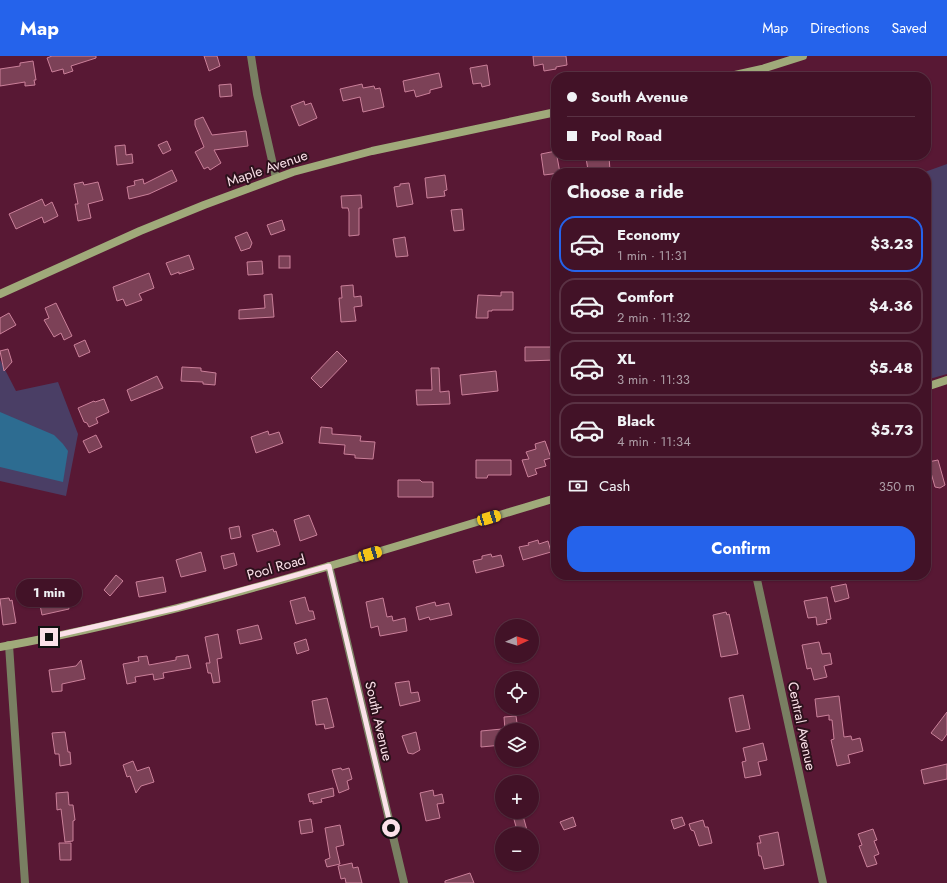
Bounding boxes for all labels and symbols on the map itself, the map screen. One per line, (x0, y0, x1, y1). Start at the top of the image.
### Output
street label: Maple Avenue (224, 145, 310, 191)
car (476, 509, 502, 527)
car (357, 545, 383, 563)
street label: Pool Road (244, 549, 308, 585)
callout: 1 min (16, 579, 82, 607)
north arrow (495, 619, 539, 663)
route end (40, 628, 58, 646)
street label: South Avenue (360, 679, 398, 763)
street label: Central Avenue (783, 680, 821, 772)
route start (382, 819, 400, 837)

